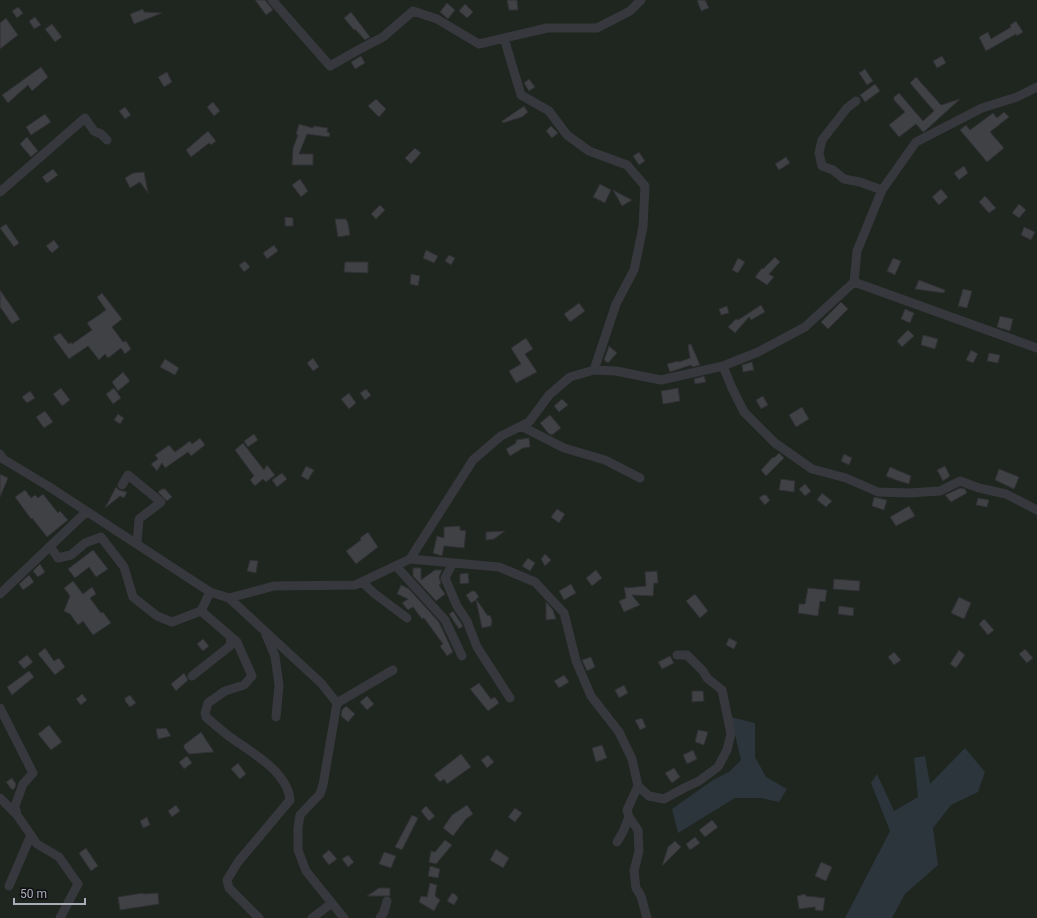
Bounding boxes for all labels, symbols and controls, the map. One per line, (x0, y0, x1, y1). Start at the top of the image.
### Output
scale bar (14, 880, 85, 906)
text: 50 m (20, 887, 47, 901)

